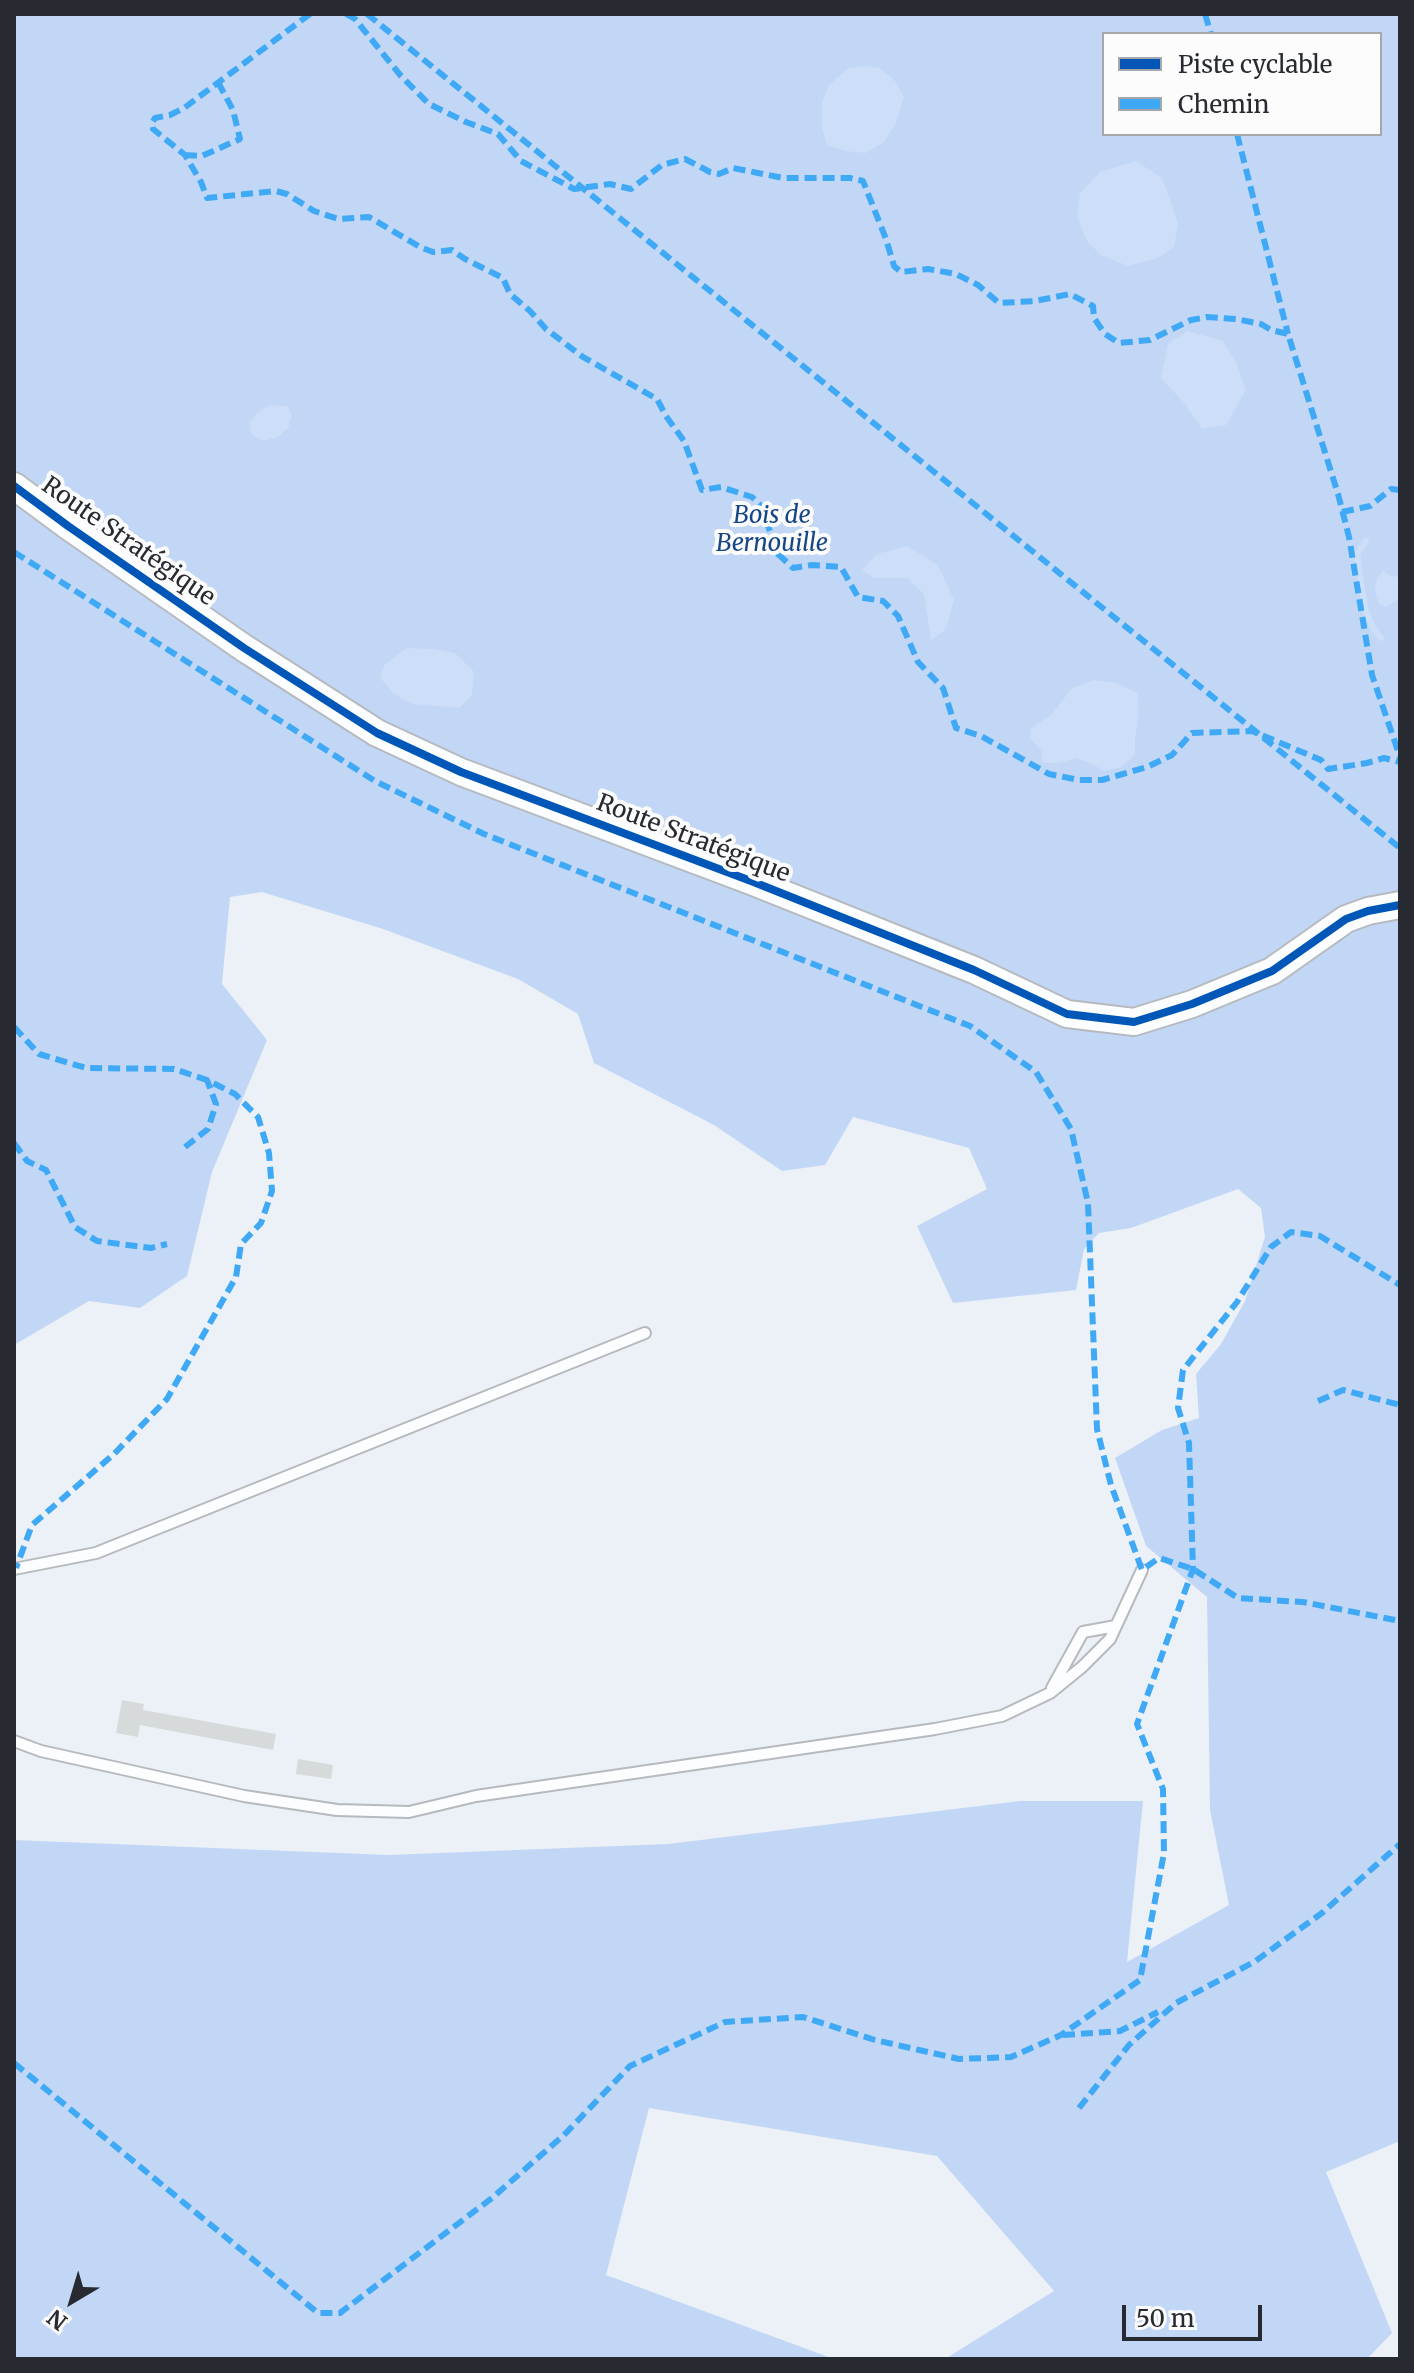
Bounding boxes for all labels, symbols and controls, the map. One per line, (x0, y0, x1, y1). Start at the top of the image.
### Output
legend (1102, 32, 1382, 136)
text: Piste cyclable (1178, 49, 1332, 80)
text: Chemin (1178, 89, 1269, 120)
street label: Route Stratégique (36, 471, 220, 613)
park label: Bois de Bernouille (716, 502, 828, 558)
street label: Route Stratégique (592, 789, 794, 889)
north arrow (32, 2261, 112, 2341)
scale bar (1126, 2289, 1266, 2339)
text: 50 m (1136, 2303, 1195, 2334)
text: N (42, 2304, 73, 2336)

